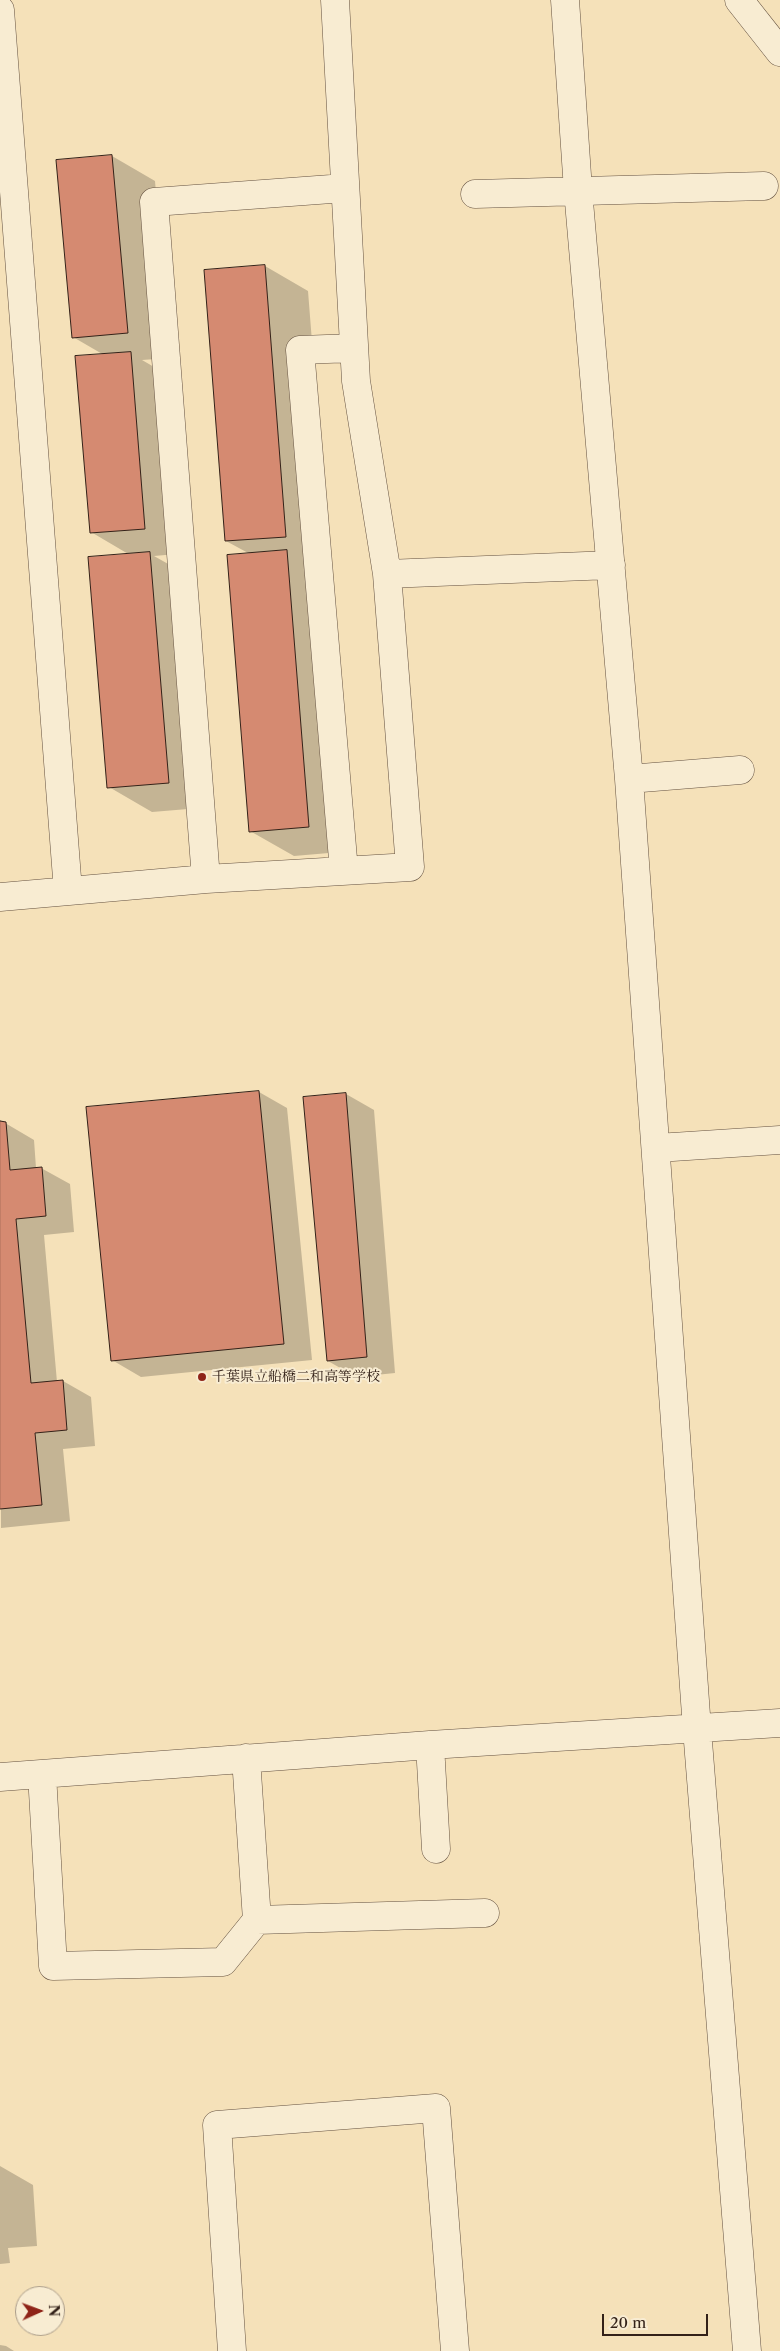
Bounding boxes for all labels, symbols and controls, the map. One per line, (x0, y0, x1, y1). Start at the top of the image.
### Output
place label: 千葉県立船橋二和高等学校 (212, 1369, 380, 1385)
marker: 千葉県立船橋二和高等学校 (196, 1371, 208, 1383)
north arrow (15, 2286, 65, 2336)
text: N (45, 2304, 63, 2317)
scale bar (605, 2304, 711, 2336)
text: 20 m (610, 2313, 646, 2332)

